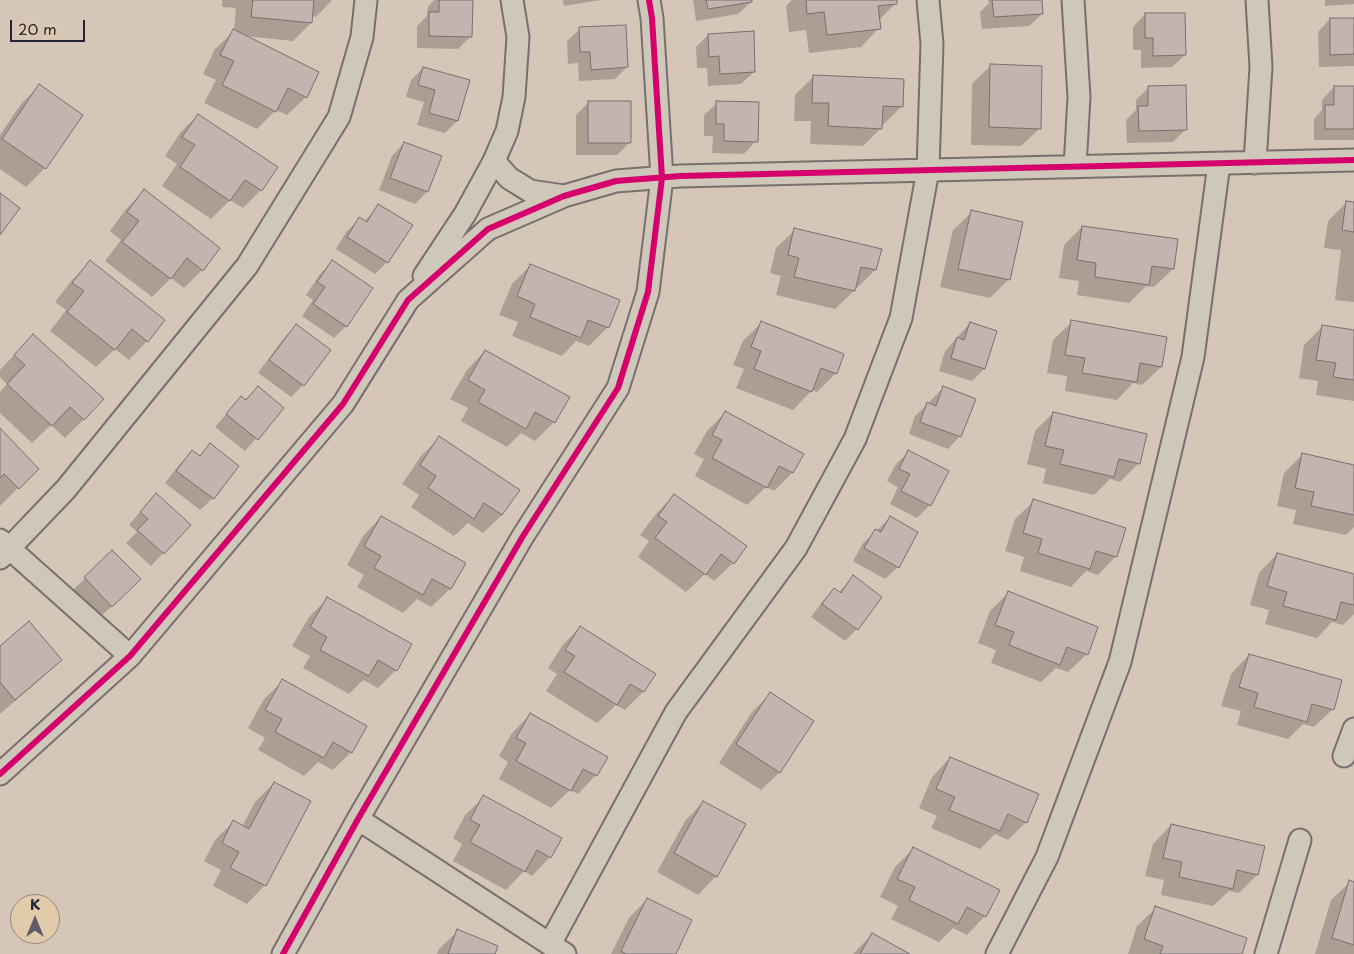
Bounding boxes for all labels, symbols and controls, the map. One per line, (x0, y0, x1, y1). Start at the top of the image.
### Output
scale bar (12, 10, 88, 42)
text: 20 m (18, 17, 57, 40)
north arrow (10, 894, 60, 944)
text: K (30, 894, 40, 915)

